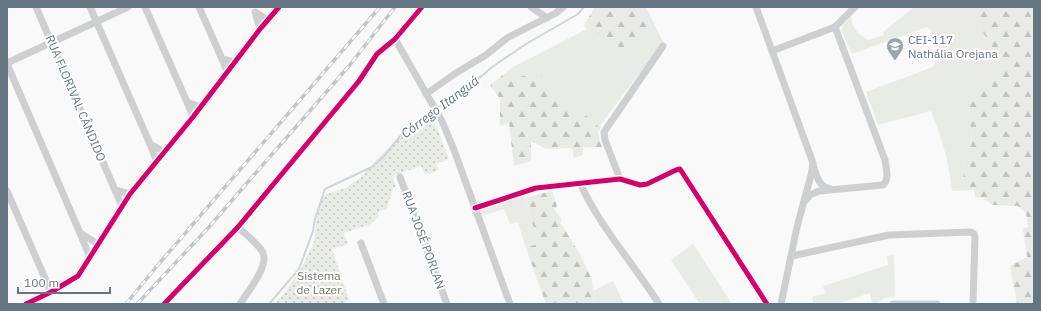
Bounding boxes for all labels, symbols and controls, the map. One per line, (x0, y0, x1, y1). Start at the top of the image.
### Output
place label: CEI-117 Nathália Orejana (908, 32, 998, 61)
street label: RUA FLORIVAL CÂNDIDO (43, 33, 109, 163)
school or university icon: CEI-117 Nathália Orejana (885, 36, 905, 61)
water label: Córrego Itanguá (398, 72, 482, 142)
street label: RUA JOSÉ PORLAN (399, 189, 449, 291)
park label: Sistema de Lazer (296, 268, 342, 297)
scale bar (18, 269, 110, 295)
text: 100 m (24, 275, 59, 290)

